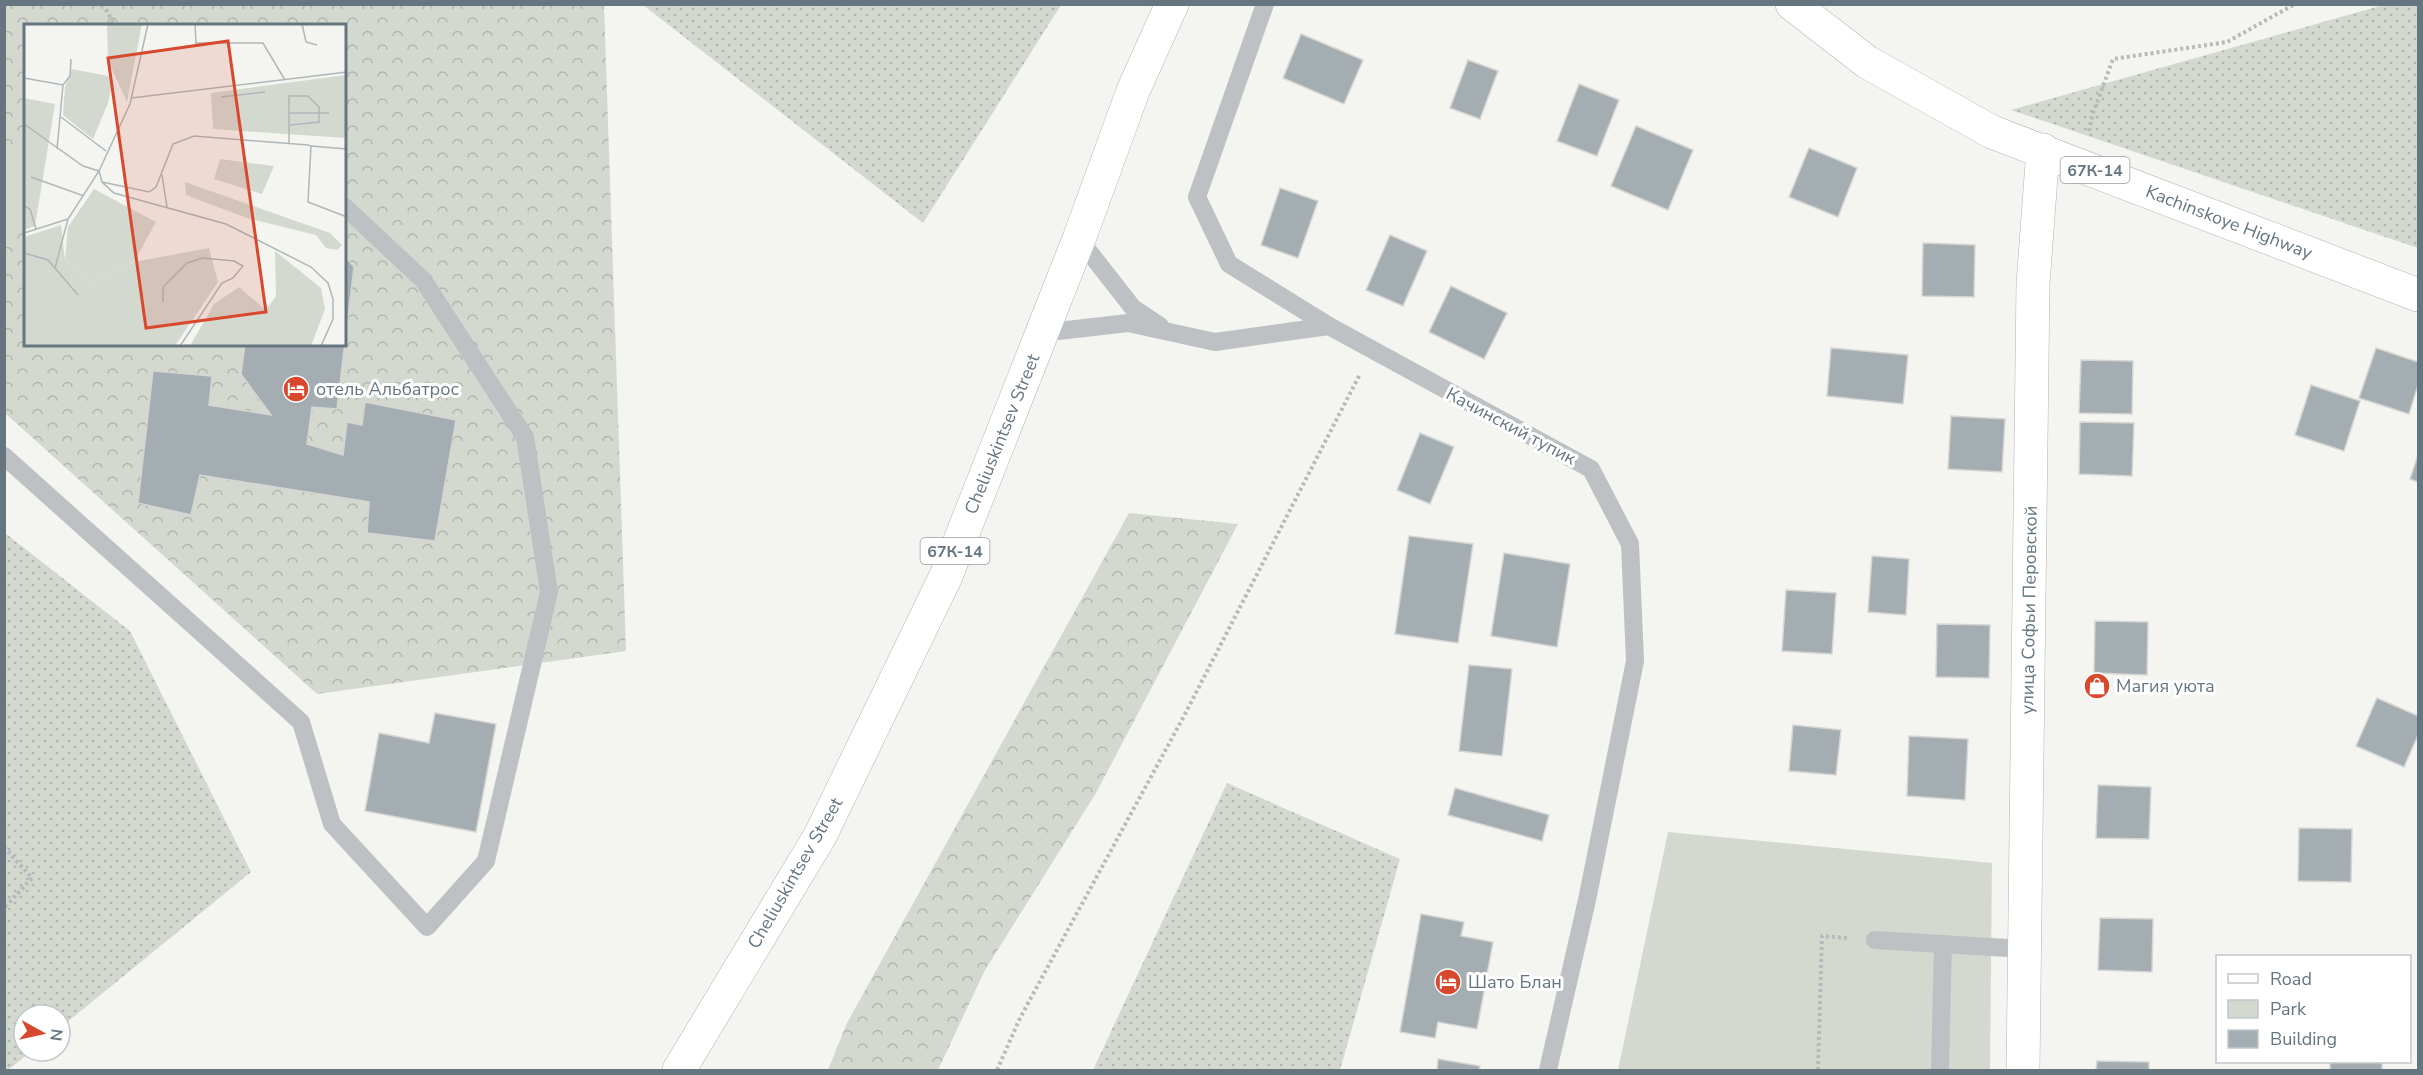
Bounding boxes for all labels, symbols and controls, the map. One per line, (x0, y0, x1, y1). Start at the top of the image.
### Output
inset map (24, 24, 346, 346)
road number: 67К-14 (2060, 157, 2130, 183)
street label: Kachinskoye Highway (2142, 179, 2316, 265)
street label: Cheliuskintsev Street (959, 350, 1045, 518)
hotel icon: отель Альбатрос (281, 374, 311, 404)
place label: отель Альбатрос (316, 377, 459, 401)
street label: Качинский тупик (1442, 382, 1581, 471)
street label: улица Софьи Перовской (2015, 505, 2043, 715)
road number: 67К-14 (920, 538, 990, 564)
shop icon: Магия уюта (2082, 671, 2112, 701)
place label: Магия уюта (2116, 674, 2215, 698)
street label: Cheliuskintsev Street (742, 792, 848, 953)
legend (2216, 955, 2411, 1063)
hotel icon: Шато Блан (1433, 967, 1463, 997)
text: Road (2270, 967, 2312, 991)
place label: Шато Блан (1468, 970, 1562, 994)
text: Park (2270, 997, 2307, 1021)
north arrow (12, 1003, 72, 1063)
text: N (44, 1027, 68, 1042)
text: Building (2270, 1027, 2337, 1051)

